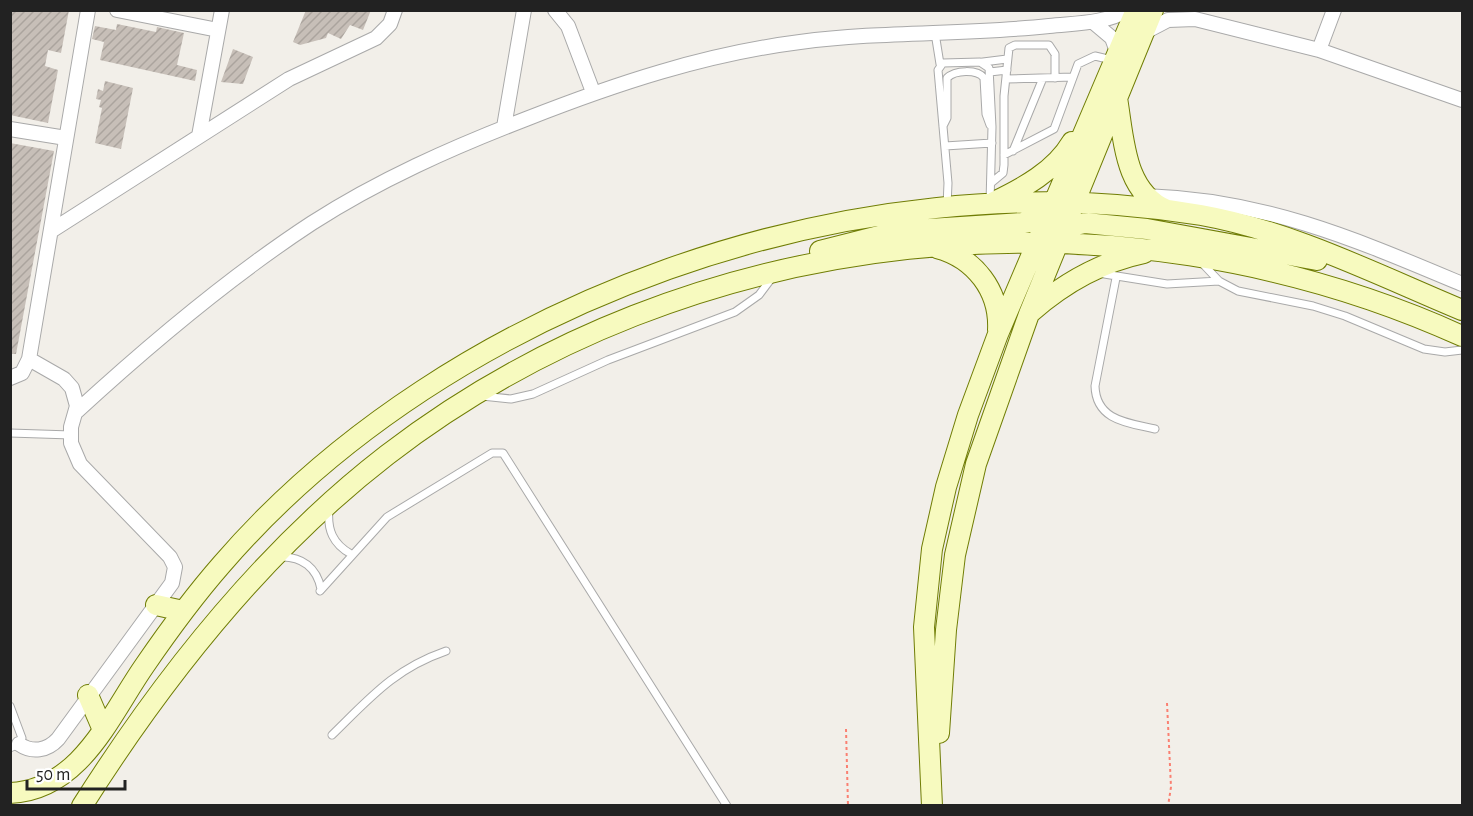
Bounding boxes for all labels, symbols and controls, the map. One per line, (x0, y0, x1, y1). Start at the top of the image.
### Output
scale bar (27, 753, 124, 791)
text: 50 m (36, 766, 70, 784)

